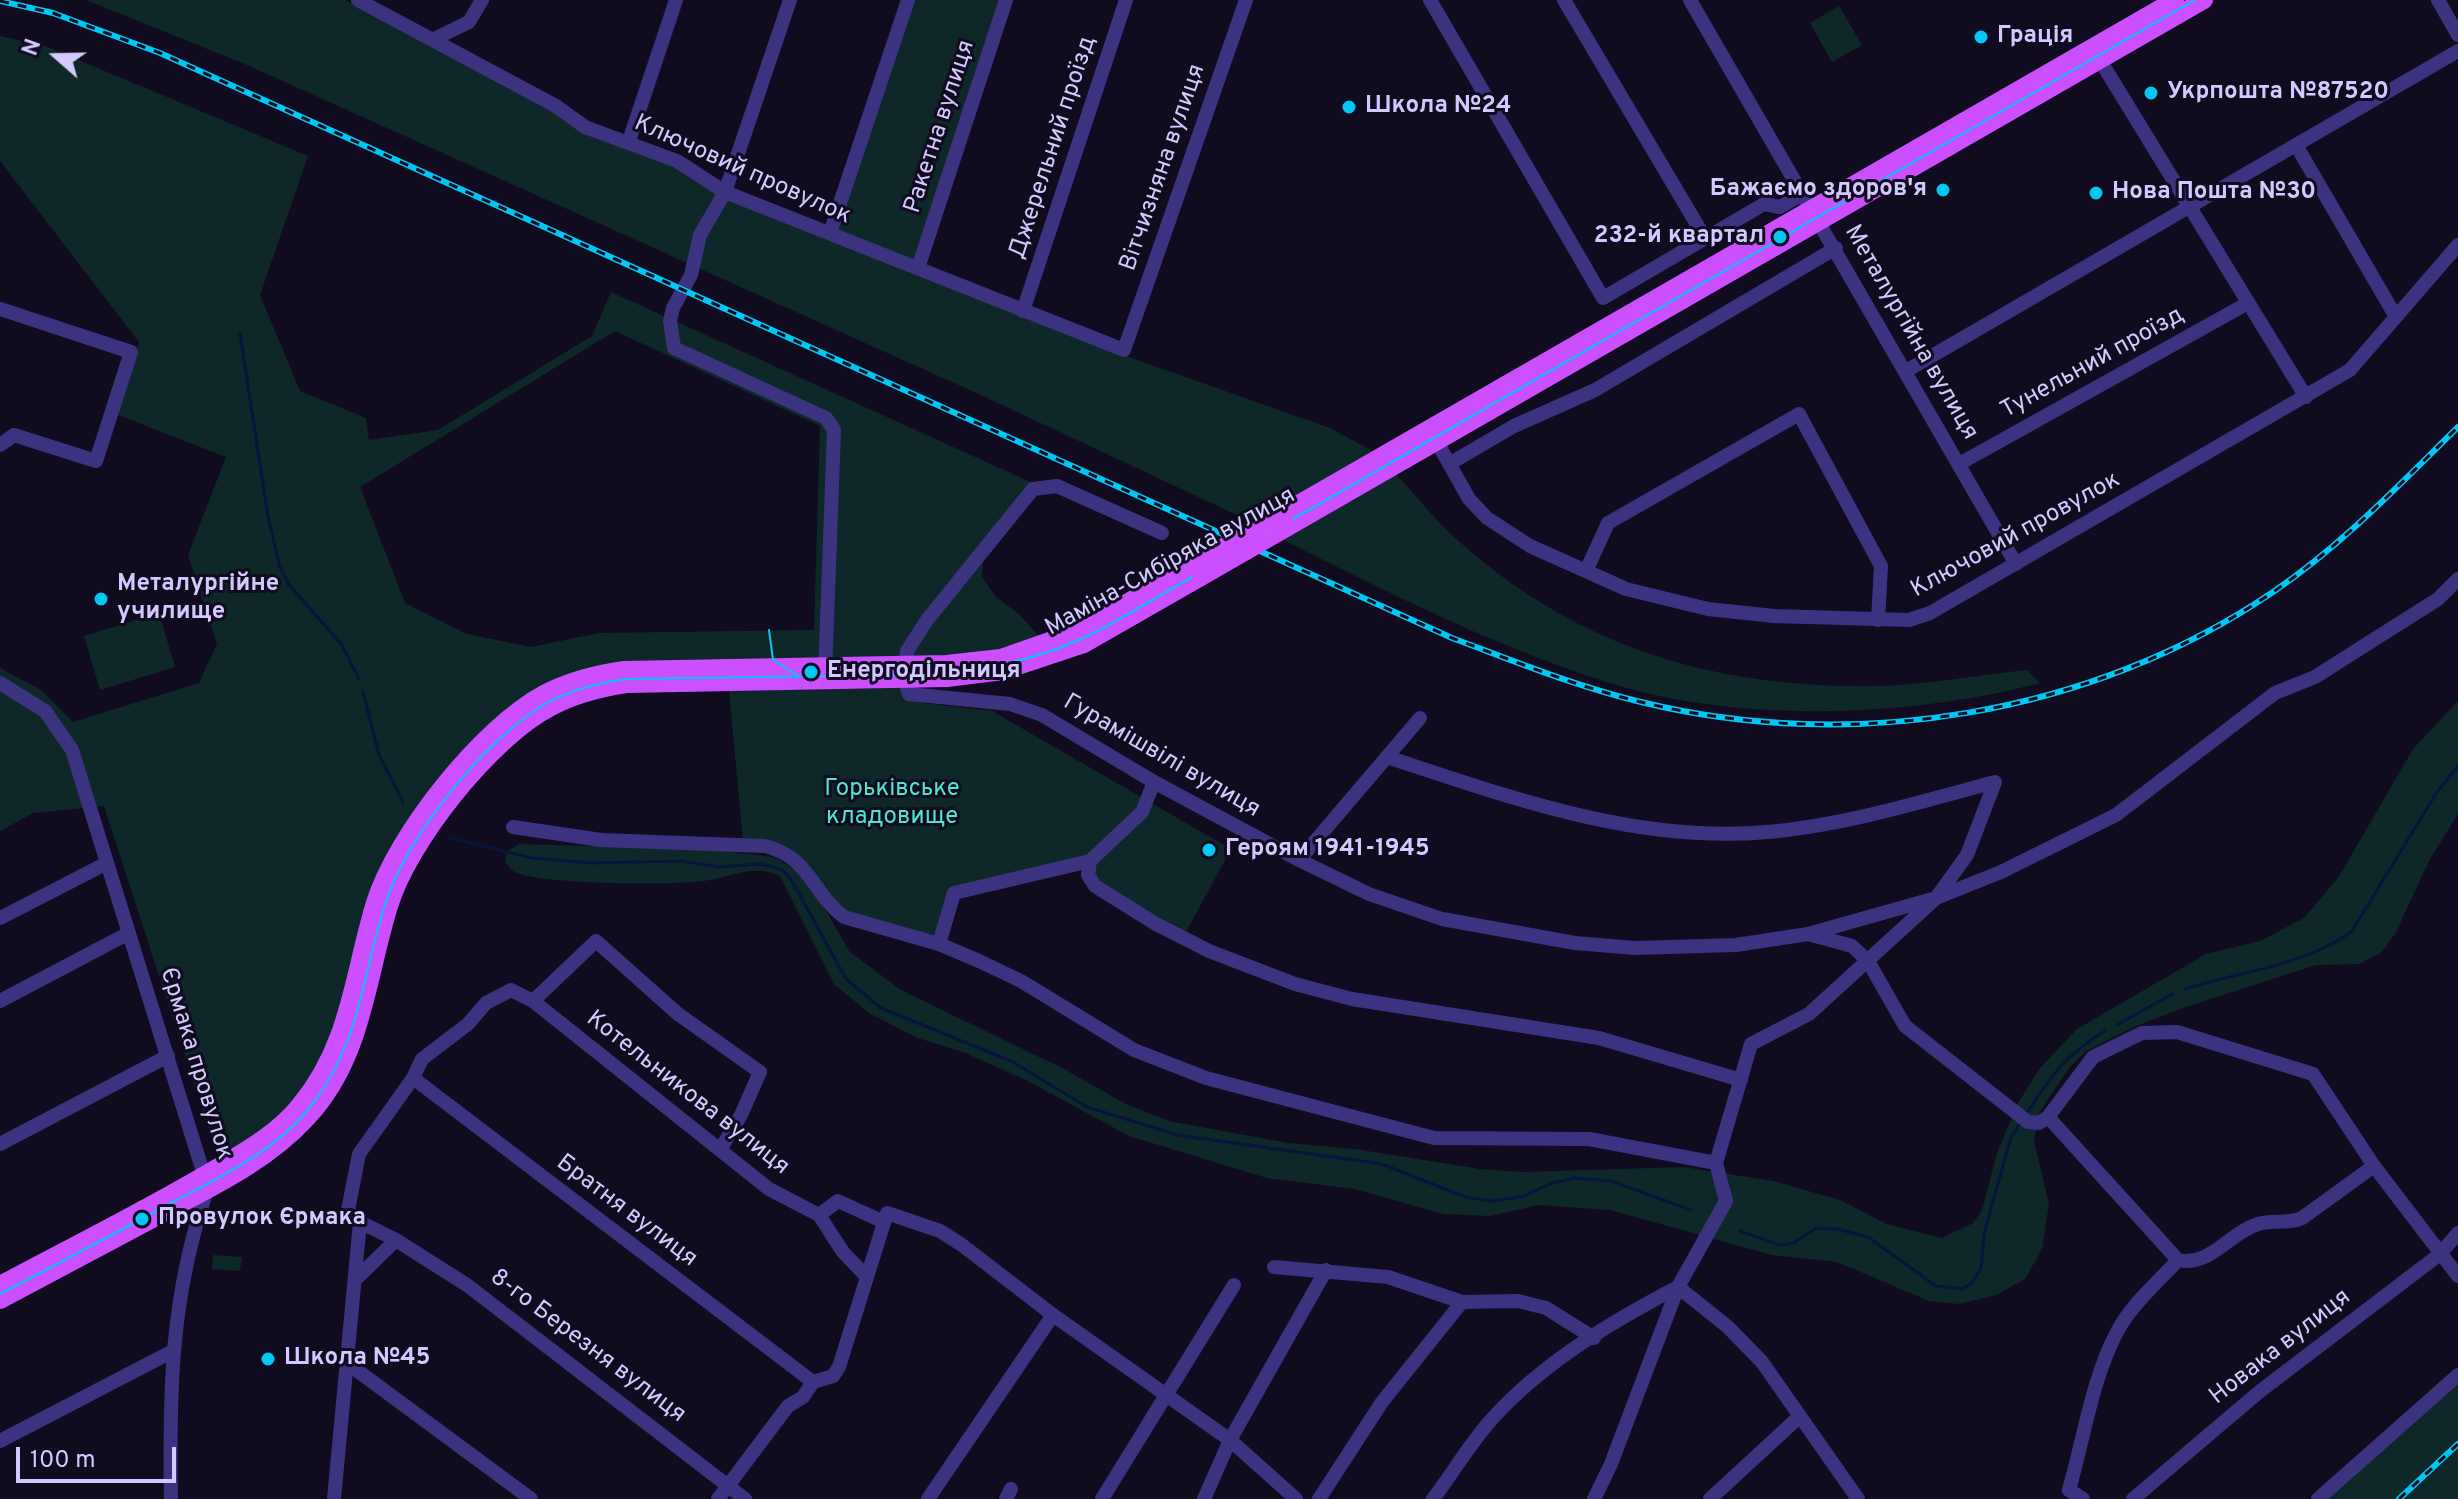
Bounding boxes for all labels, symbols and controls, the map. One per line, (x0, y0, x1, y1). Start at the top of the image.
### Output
north arrow (16, 16, 96, 96)
place label: Грація (1997, 23, 2073, 51)
marker: Грація (1972, 28, 1990, 46)
street label: Джерельний проїзд (1004, 33, 1104, 263)
text: N (18, 36, 48, 60)
street label: Ракетна вулиця (899, 37, 983, 217)
street label: Вітчизняна вулиця (1115, 61, 1213, 275)
place label: Укрпошта №87520 (2167, 79, 2389, 107)
marker: Укрпошта №87520 (2142, 84, 2160, 102)
place label: Школа №24 (1365, 93, 1511, 121)
marker: Школа №24 (1340, 98, 1358, 116)
street label: Ключовий провулок (629, 110, 855, 232)
place label: Бажаємо здоров'я (1710, 176, 1927, 204)
place label: Нова Пошта №30 (2112, 179, 2316, 207)
marker: Бажаємо здоров'я (1934, 181, 1952, 199)
marker: Нова Пошта №30 (2087, 184, 2105, 202)
street label: Металургійна вулиця (1837, 220, 1983, 446)
place label: 232-й квартал (1594, 223, 1764, 251)
marker: 232-й квартал (1771, 228, 1789, 246)
street label: Тунельний проїзд (1996, 302, 2190, 426)
street label: Ключовий провулок (1906, 467, 2126, 605)
street label: Маміна-Сибіряка вулиця (1041, 482, 1301, 644)
place label: Металургійне училище (117, 571, 279, 627)
marker: Металургійне училище (92, 590, 110, 608)
place label: Енергодільниця (827, 658, 1021, 686)
marker: Енергодільниця (802, 663, 820, 681)
street label: Гурамішвілі вулиця (1057, 689, 1265, 825)
park label: Горьківське кладовище (824, 776, 960, 832)
place label: Героям 1941-1945 (1225, 836, 1430, 864)
marker: Героям 1941-1945 (1200, 841, 1218, 859)
street label: Єрмака провулок (152, 964, 238, 1164)
street label: Котельникова вулиця (580, 1006, 794, 1182)
street label: Братня вулиця (550, 1150, 702, 1274)
place label: Провулок Єрмака (158, 1205, 366, 1233)
marker: Провулок Єрмака (133, 1210, 151, 1228)
street label: 8-го Березня вулиця (483, 1264, 691, 1430)
street label: Новака вулиця (2205, 1284, 2357, 1412)
place label: Школа №45 (284, 1345, 430, 1373)
marker: Школа №45 (259, 1350, 277, 1368)
scale bar (20, 1431, 180, 1481)
text: 100 m (30, 1446, 96, 1476)

